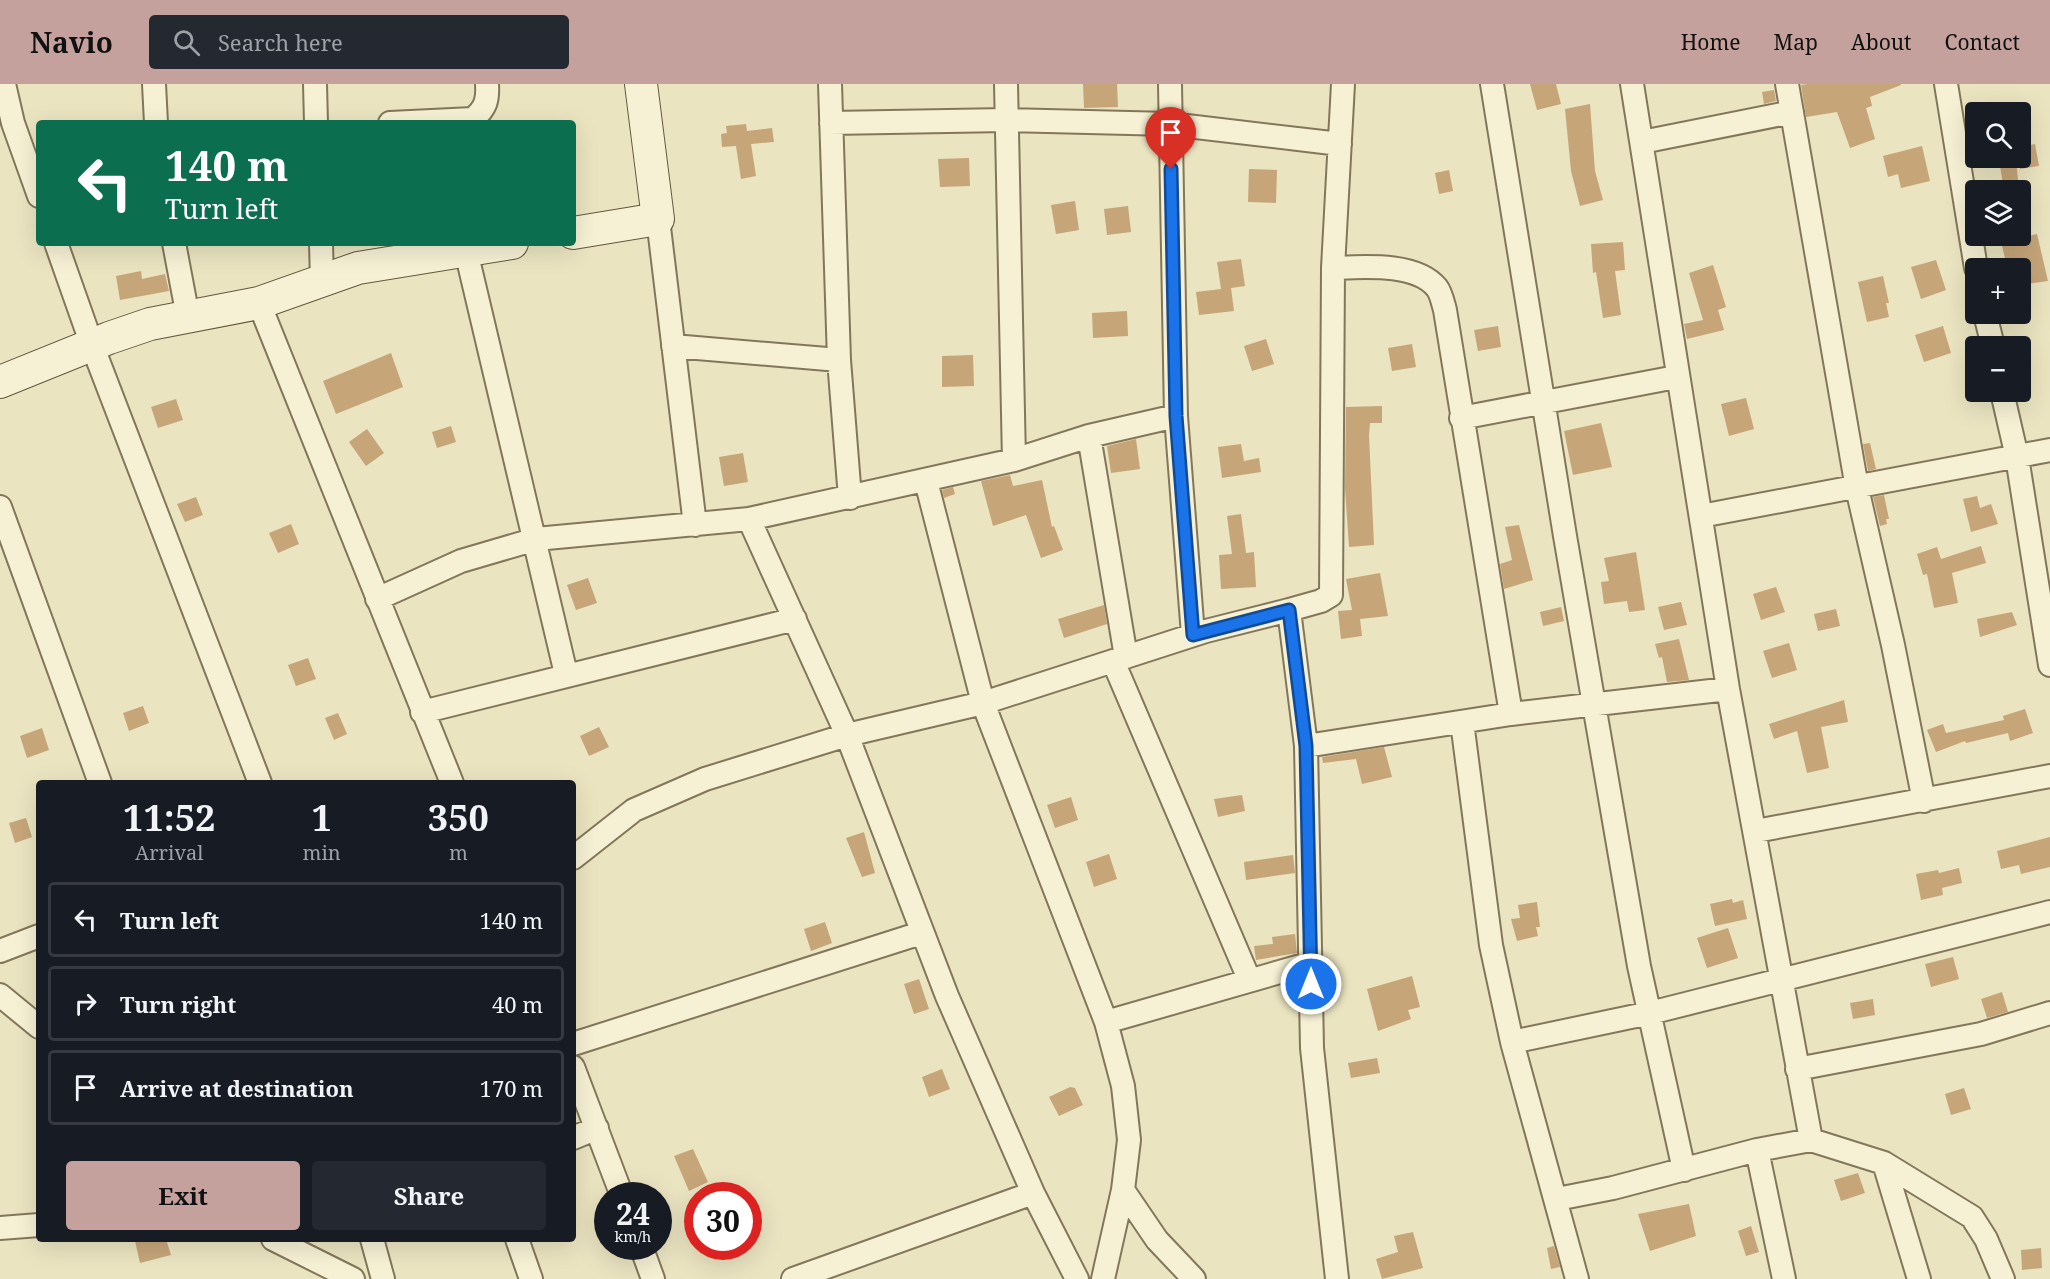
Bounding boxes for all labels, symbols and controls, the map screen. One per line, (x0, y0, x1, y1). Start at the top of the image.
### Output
search box (149, 15, 569, 69)
text: Navio (30, 23, 113, 61)
icon: search (170, 26, 203, 59)
text: Search here (218, 27, 343, 57)
text: Home (1681, 28, 1741, 56)
text: Map (1774, 28, 1818, 56)
text: About (1851, 28, 1912, 56)
text: Contact (1945, 28, 2020, 56)
map controls (1965, 102, 2031, 402)
button: search (1965, 102, 2031, 168)
pin (1145, 107, 1196, 169)
icon: arrive (1154, 116, 1187, 149)
text: 140 m (165, 136, 289, 193)
icon: left (66, 144, 144, 222)
button: layers (1965, 180, 2031, 246)
text: Turn left (165, 190, 278, 227)
button: + (1965, 258, 2031, 324)
button: − (1965, 336, 2031, 402)
text: 11:52 (123, 793, 215, 842)
text: 1 (311, 793, 332, 842)
text: 350 (428, 793, 489, 842)
text: Arrival (135, 839, 203, 866)
text: min (303, 839, 341, 866)
text: m (449, 839, 468, 866)
icon: left (69, 903, 102, 936)
text: Turn left (120, 905, 219, 935)
text: 140 m (480, 905, 543, 935)
position arrow (1279, 952, 1343, 1016)
icon: right (69, 987, 102, 1020)
text: Turn right (120, 989, 236, 1019)
text: 40 m (492, 989, 543, 1019)
icon: arrive (69, 1071, 102, 1104)
text: Arrive at destination (120, 1073, 354, 1103)
text: 170 m (480, 1073, 543, 1103)
button: Exit (66, 1161, 300, 1230)
button: Share (312, 1161, 546, 1230)
speed limit sign: 30 (684, 1182, 762, 1260)
text: 24 (616, 1193, 650, 1234)
text: km/h (615, 1226, 651, 1246)

